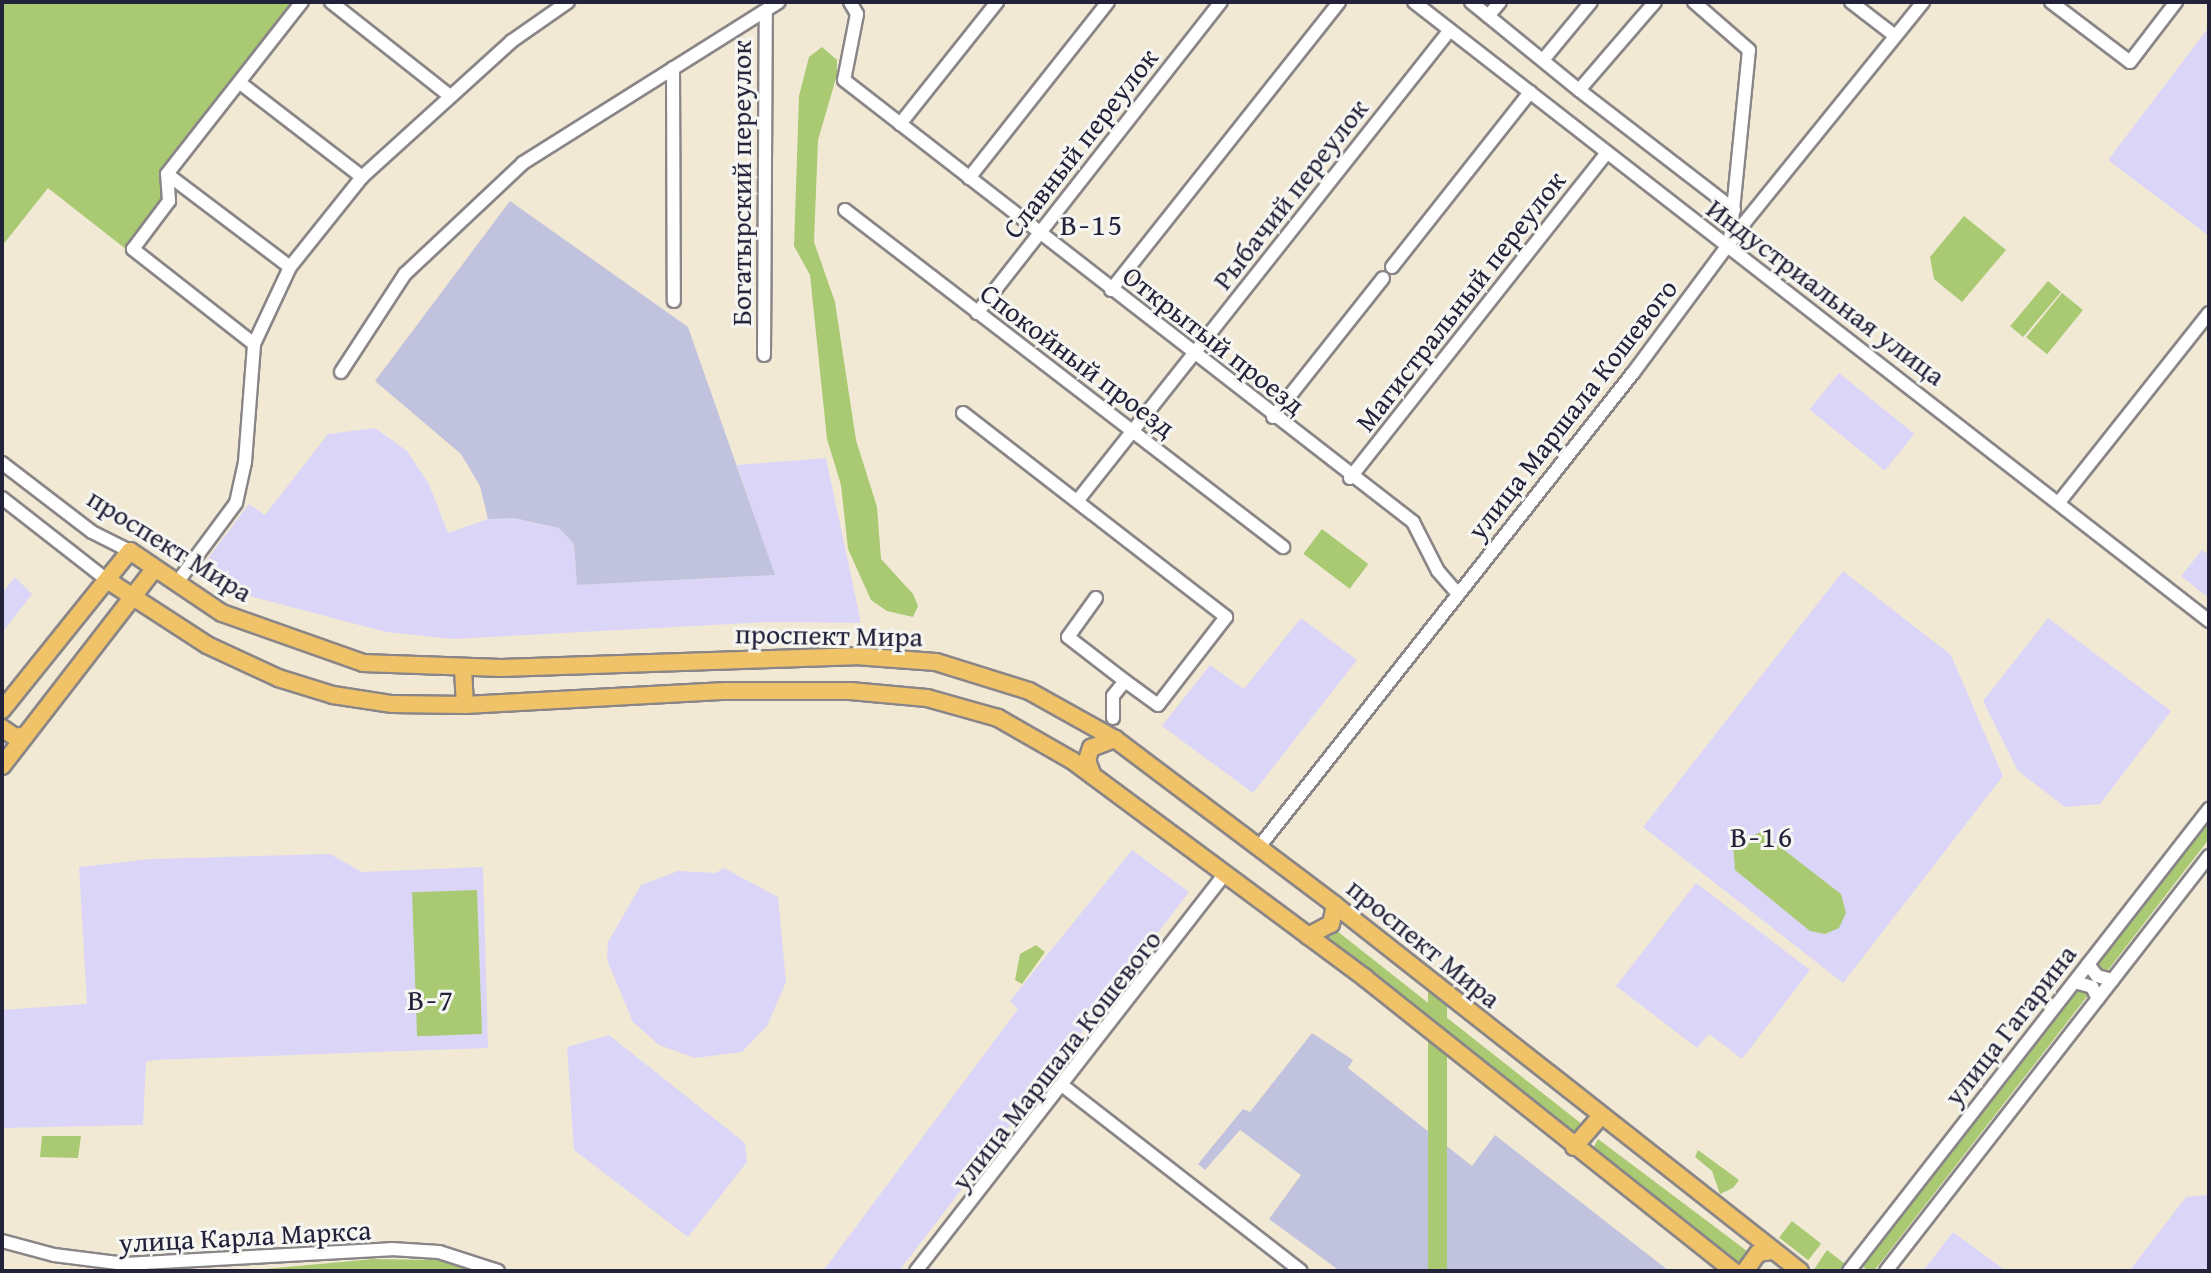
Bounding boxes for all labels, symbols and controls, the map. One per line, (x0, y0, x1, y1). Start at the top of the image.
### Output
street label: Богатырский переулок (724, 40, 758, 326)
street label: Славный переулок (995, 41, 1165, 245)
street label: Рыбачий переулок (1205, 92, 1375, 296)
street label: Магистральный переулок (1348, 164, 1572, 438)
street label: Индустриальная улица (1700, 191, 1952, 393)
district label: В-15 (1060, 206, 1124, 242)
street label: Открытый проезд (1116, 259, 1312, 421)
street label: улица Маршала Кошевого (1460, 272, 1684, 546)
street label: Спокойный проезд (974, 276, 1182, 444)
street label: проспект Мира (81, 481, 259, 609)
street label: проспект Мира (735, 617, 923, 653)
district label: В-16 (1730, 818, 1794, 854)
street label: проспект Мира (1340, 871, 1508, 1015)
street label: улица Маршала Кошевого (944, 923, 1168, 1197)
street label: улица Гагарина (1937, 938, 2083, 1112)
district label: В-7 (407, 981, 455, 1017)
street label: улица Карла Маркса (118, 1213, 372, 1259)

